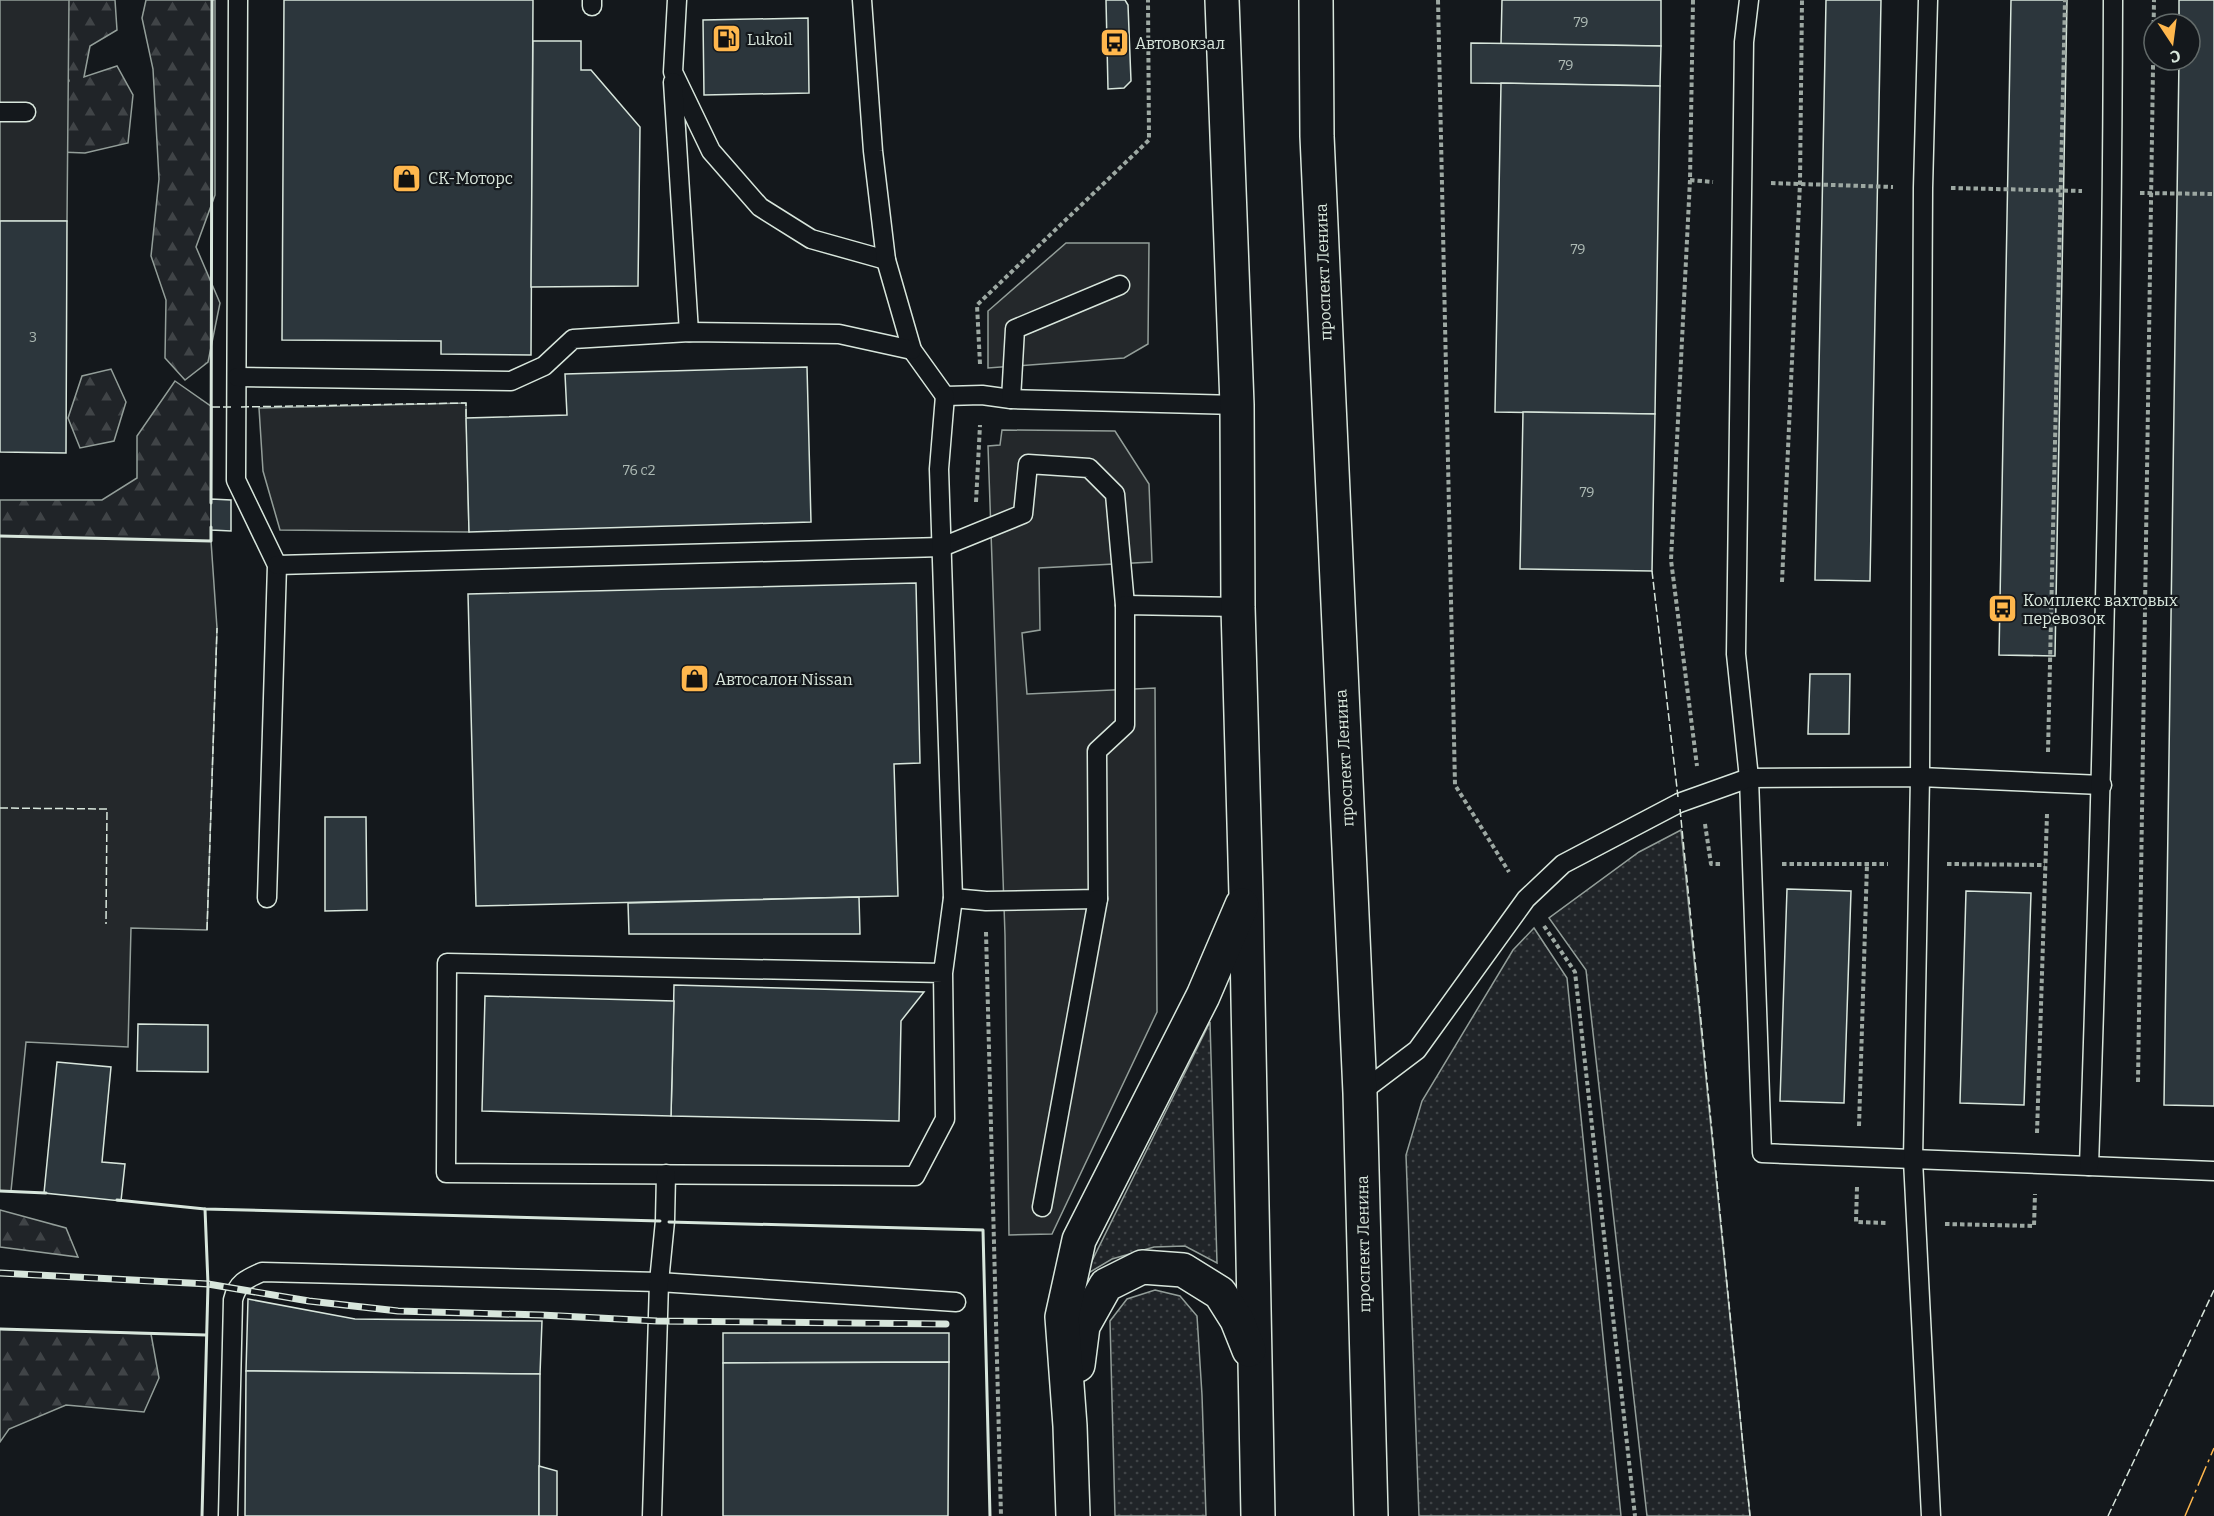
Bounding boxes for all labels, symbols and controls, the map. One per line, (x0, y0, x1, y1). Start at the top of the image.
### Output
north arrow (2142, 12, 2202, 72)
house number: 79 (1574, 14, 1589, 31)
fuel station icon: Lukoil (710, 23, 742, 55)
bus stop icon: Автовокзал (1098, 27, 1130, 59)
place label: Lukoil (747, 30, 793, 49)
place label: Автовокзал (1135, 34, 1225, 53)
text: С (2168, 46, 2182, 67)
house number: 79 (1559, 57, 1574, 74)
shop icon: СК-Моторс (391, 162, 423, 194)
place label: СК-Моторс (428, 169, 513, 188)
street label: проспект Ленина (1312, 203, 1335, 341)
house number: 79 (1571, 241, 1586, 258)
house number: 3 (29, 329, 37, 346)
house number: 76 с2 (623, 462, 655, 479)
house number: 79 (1580, 484, 1595, 501)
place label: Комплекс вахтовых перевозок (2023, 591, 2178, 628)
bus stop icon: Комплекс вахтовых перевозок (1986, 593, 2018, 625)
shop icon: Автосалон Nissan (678, 663, 710, 695)
place label: Автосалон Nissan (715, 670, 853, 689)
street label: проспект Ленина (1331, 689, 1358, 827)
street label: проспект Ленина (1353, 1175, 1374, 1313)

